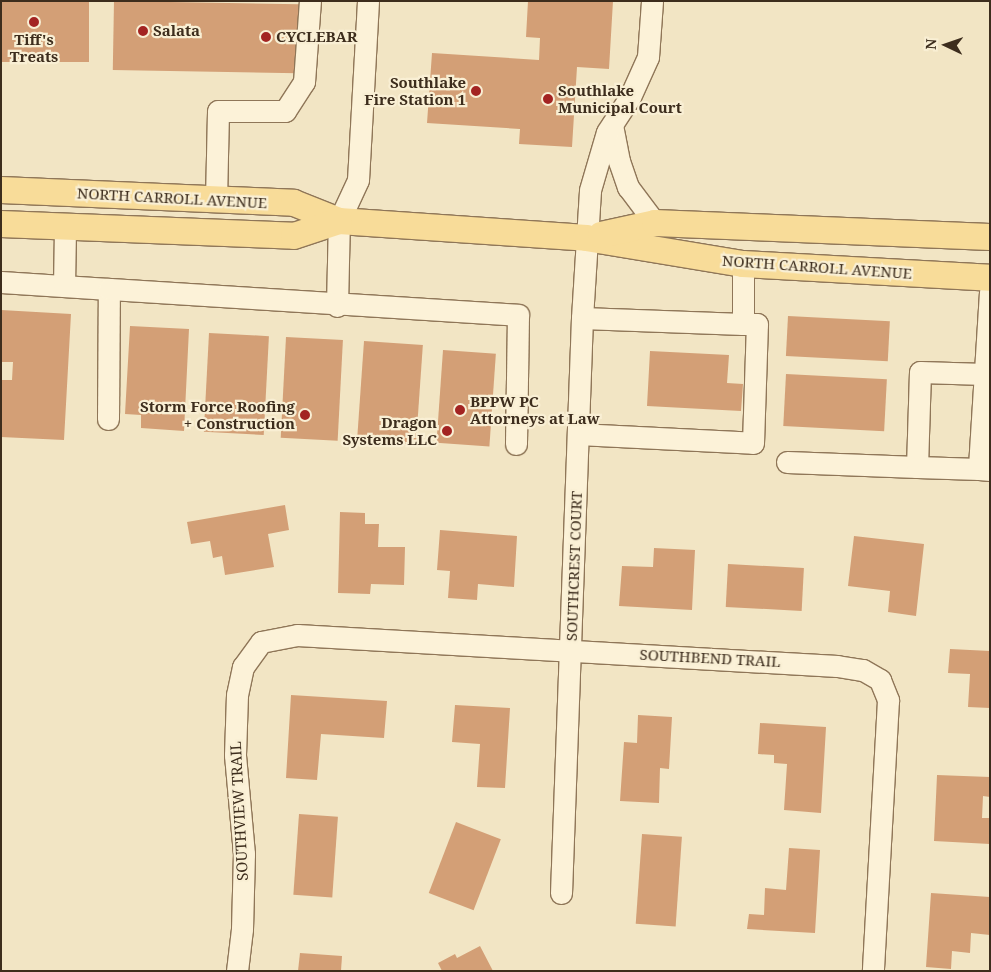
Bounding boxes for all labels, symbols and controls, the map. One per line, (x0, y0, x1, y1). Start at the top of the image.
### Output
marker: Tiff's Treats (28, 16, 40, 28)
north arrow (921, 20, 971, 70)
place label: Salata (153, 22, 200, 40)
marker: Salata (137, 25, 149, 37)
place label: CYCLEBAR (276, 28, 357, 46)
place label: Tiff's Treats (10, 30, 58, 65)
marker: CYCLEBAR (260, 31, 272, 43)
text: N (921, 38, 940, 50)
place label: Southlake Fire Station 1 (364, 73, 466, 108)
place label: Southlake Municipal Court (558, 81, 682, 116)
marker: Southlake Fire Station 1 (470, 85, 482, 97)
marker: Southlake Municipal Court (542, 93, 554, 105)
street label: NORTH CARROLL AVENUE (76, 184, 268, 212)
street label: NORTH CARROLL AVENUE (721, 251, 913, 283)
place label: BPPW PC Attorneys at Law (470, 392, 600, 427)
place label: Storm Force Roofing + Construction (140, 397, 295, 432)
marker: BPPW PC Attorneys at Law (454, 404, 466, 416)
marker: Storm Force Roofing + Construction (299, 409, 311, 421)
place label: Dragon Systems LLC (343, 413, 437, 448)
marker: Dragon Systems LLC (441, 425, 453, 437)
street label: SOUTHCREST COURT (562, 491, 586, 641)
street label: SOUTHBEND TRAIL (639, 645, 781, 671)
street label: SOUTHVIEW TRAIL (226, 741, 252, 881)

